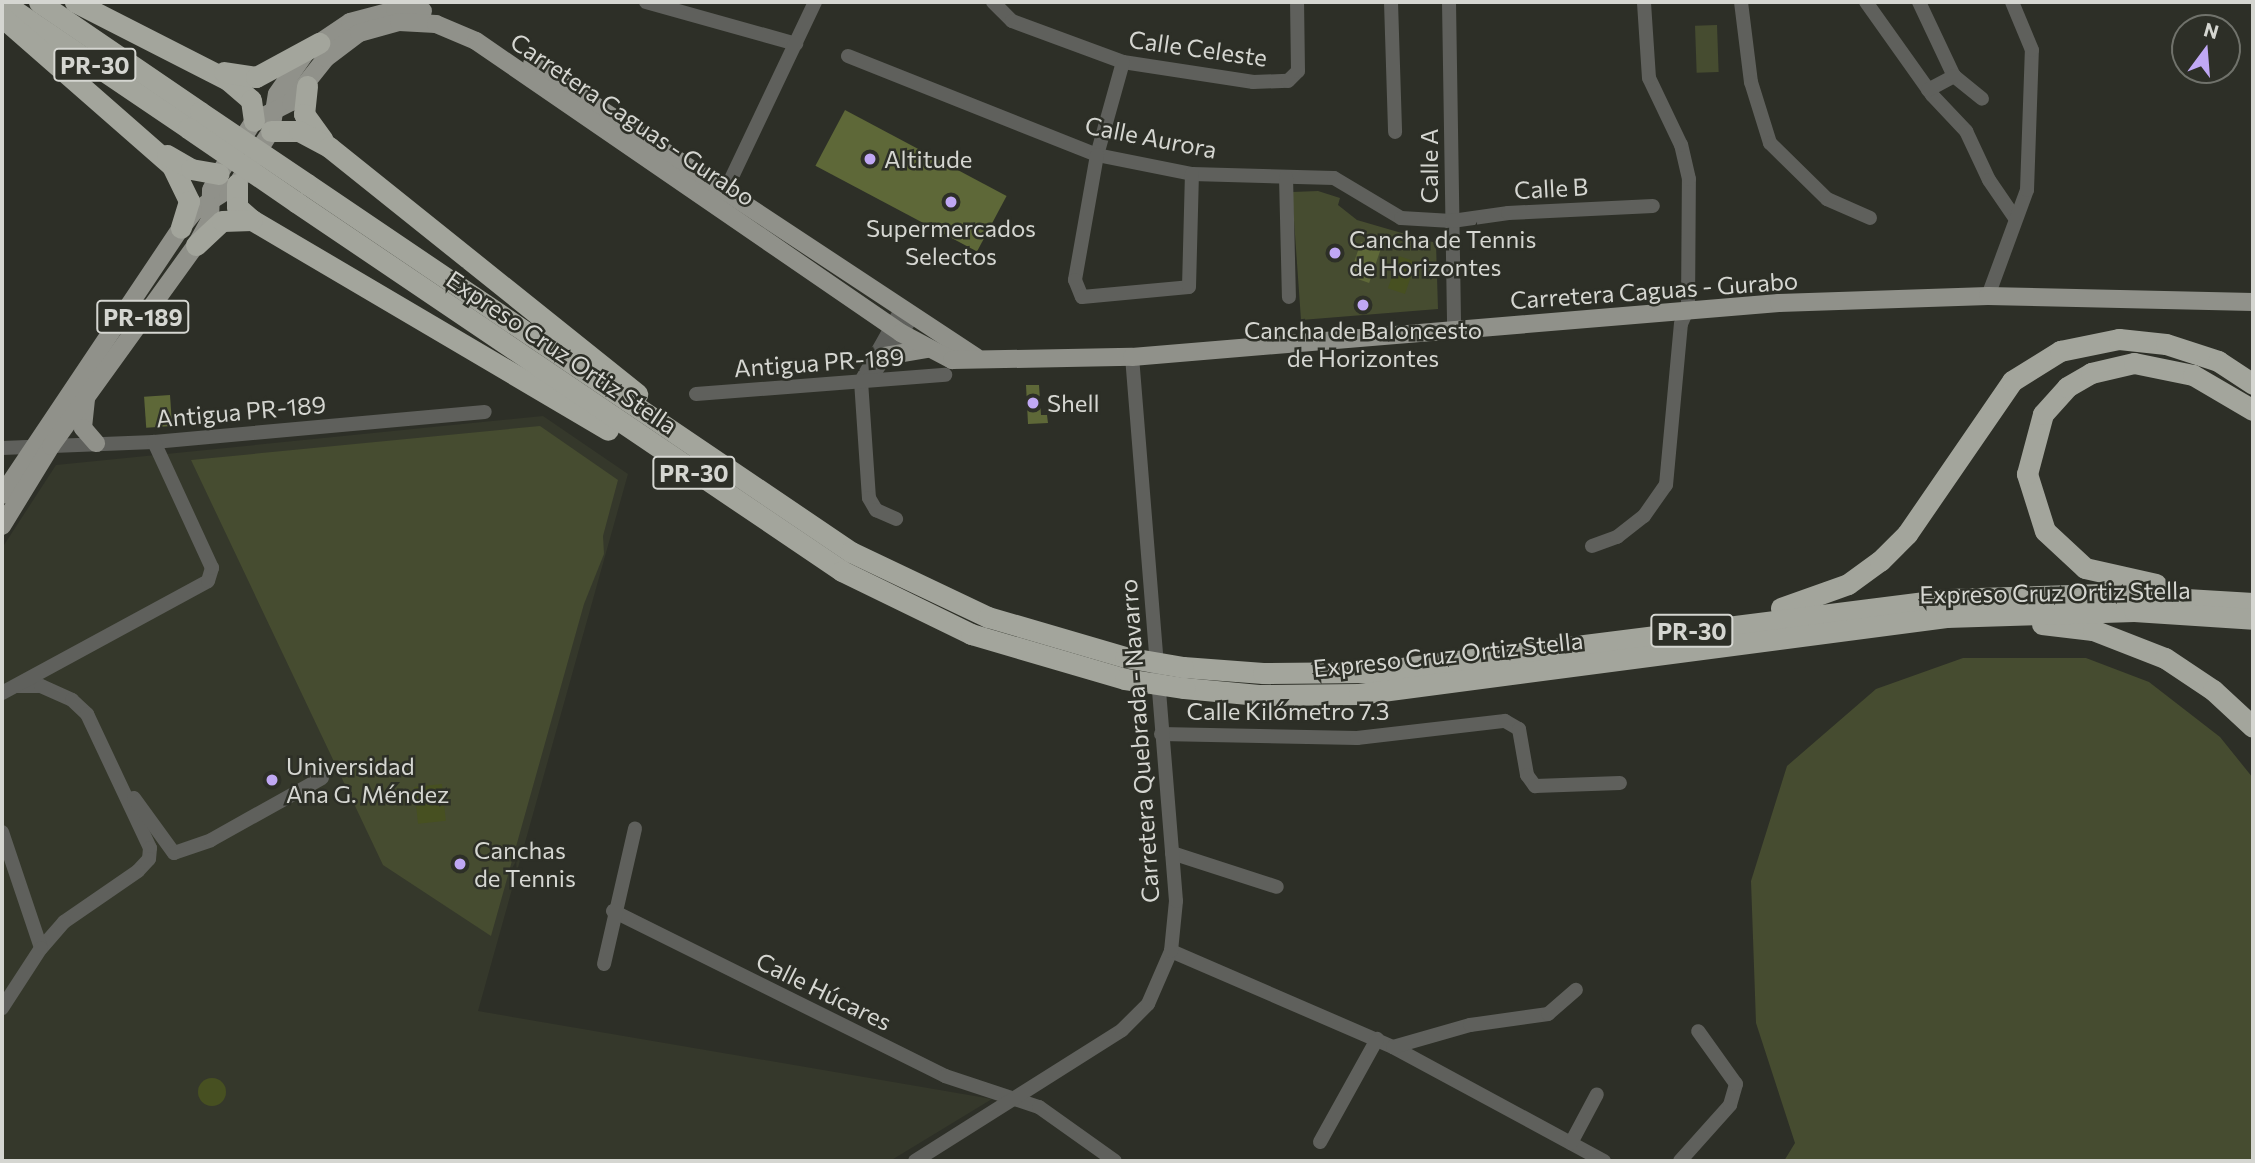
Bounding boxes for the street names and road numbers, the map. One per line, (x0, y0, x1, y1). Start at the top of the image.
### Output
street label: Calle Celeste (1127, 24, 1269, 72)
street label: Carretera Caguas - Gurabo (505, 26, 761, 212)
road number: PR-30 (53, 46, 137, 85)
street label: Calle Aurora (1083, 110, 1219, 164)
street label: Calle A (1415, 129, 1443, 203)
street label: Calle B (1513, 172, 1589, 204)
street label: Expreso Cruz Ortiz Stella (441, 264, 683, 440)
street label: Carretera Caguas - Gurabo (1509, 266, 1799, 314)
road number: PR-189 (96, 298, 190, 336)
street label: Antigua PR-189 (733, 342, 905, 382)
street label: Antigua PR-189 (155, 389, 327, 433)
road number: PR-30 (652, 453, 736, 492)
street label: Expreso Cruz Ortiz Stella (1919, 575, 2191, 609)
street label: Carretera Quebrada - Navarro (1113, 578, 1165, 904)
road number: PR-30 (1650, 611, 1734, 650)
street label: Expreso Cruz Ortiz Stella (1311, 625, 1585, 683)
street label: Calle Kilómetro 7.3 (1187, 697, 1389, 725)
street label: Calle Húcares (752, 946, 896, 1036)

